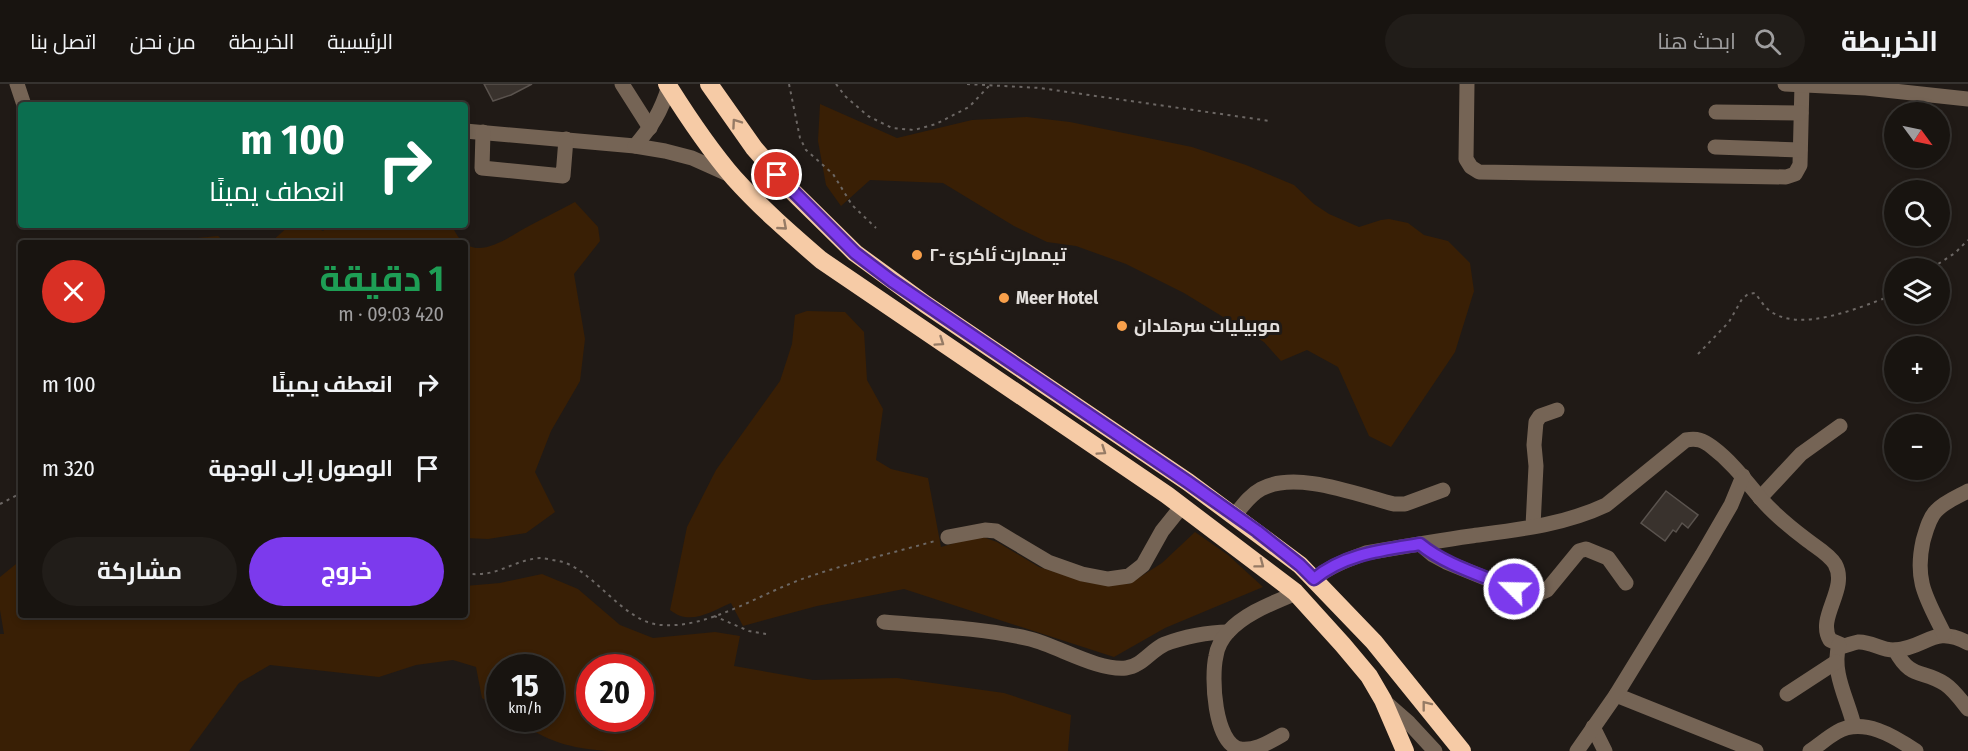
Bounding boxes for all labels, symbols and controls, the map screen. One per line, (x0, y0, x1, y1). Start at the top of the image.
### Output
search box (1385, 14, 1805, 68)
icon: search (1751, 25, 1784, 58)
text: الخريطة (1841, 25, 1938, 58)
text: ابحث هنا (1657, 28, 1736, 55)
text: اتصل بنا (30, 29, 97, 55)
text: من نحن (130, 29, 196, 55)
text: الخريطة (229, 29, 294, 55)
text: الرئيسية (327, 29, 393, 55)
north arrow (1884, 102, 1950, 168)
map controls (1884, 102, 1950, 480)
text: 100 m (241, 115, 345, 165)
one-way arrow (732, 118, 743, 129)
icon: right (366, 126, 444, 204)
pin (751, 149, 802, 200)
icon: arrive (760, 158, 793, 191)
text: انعطف يمينًا (209, 176, 345, 208)
button: search (1884, 180, 1950, 246)
one-way arrow (777, 219, 788, 230)
place label: تيممارت ئاكرئ -٢ (929, 244, 1067, 266)
marker: تيممارت ئاكرئ -٢ (910, 248, 924, 262)
text: 1 دقيقة (320, 257, 444, 301)
button: layers (1884, 258, 1950, 324)
button: close (42, 260, 105, 323)
place label: Meer Hotel (1016, 287, 1098, 309)
marker: Meer Hotel (997, 291, 1011, 305)
text: 420 m · 09:03 (338, 302, 444, 326)
place label: موبيليات سرهلدان (1134, 315, 1281, 337)
marker: موبيليات سرهلدان (1115, 319, 1129, 333)
one-way arrow (934, 335, 945, 346)
button: + (1884, 336, 1950, 402)
icon: right (411, 368, 444, 401)
text: 100 m (42, 371, 96, 398)
text: انعطف يمينًا (271, 371, 393, 398)
button: − (1884, 414, 1950, 480)
one-way arrow (1095, 444, 1106, 455)
icon: arrive (411, 452, 444, 485)
text: 320 m (42, 455, 95, 482)
text: الوصول إلى الوجهة (209, 455, 393, 482)
button: مشاركة (42, 537, 237, 606)
button: خروج (249, 537, 444, 606)
one-way arrow (1254, 557, 1265, 568)
position arrow (1482, 557, 1546, 621)
speed limit sign: 20 (576, 654, 654, 732)
text: 15 (511, 668, 539, 704)
text: km/h (508, 699, 542, 717)
one-way arrow (1422, 701, 1433, 712)

